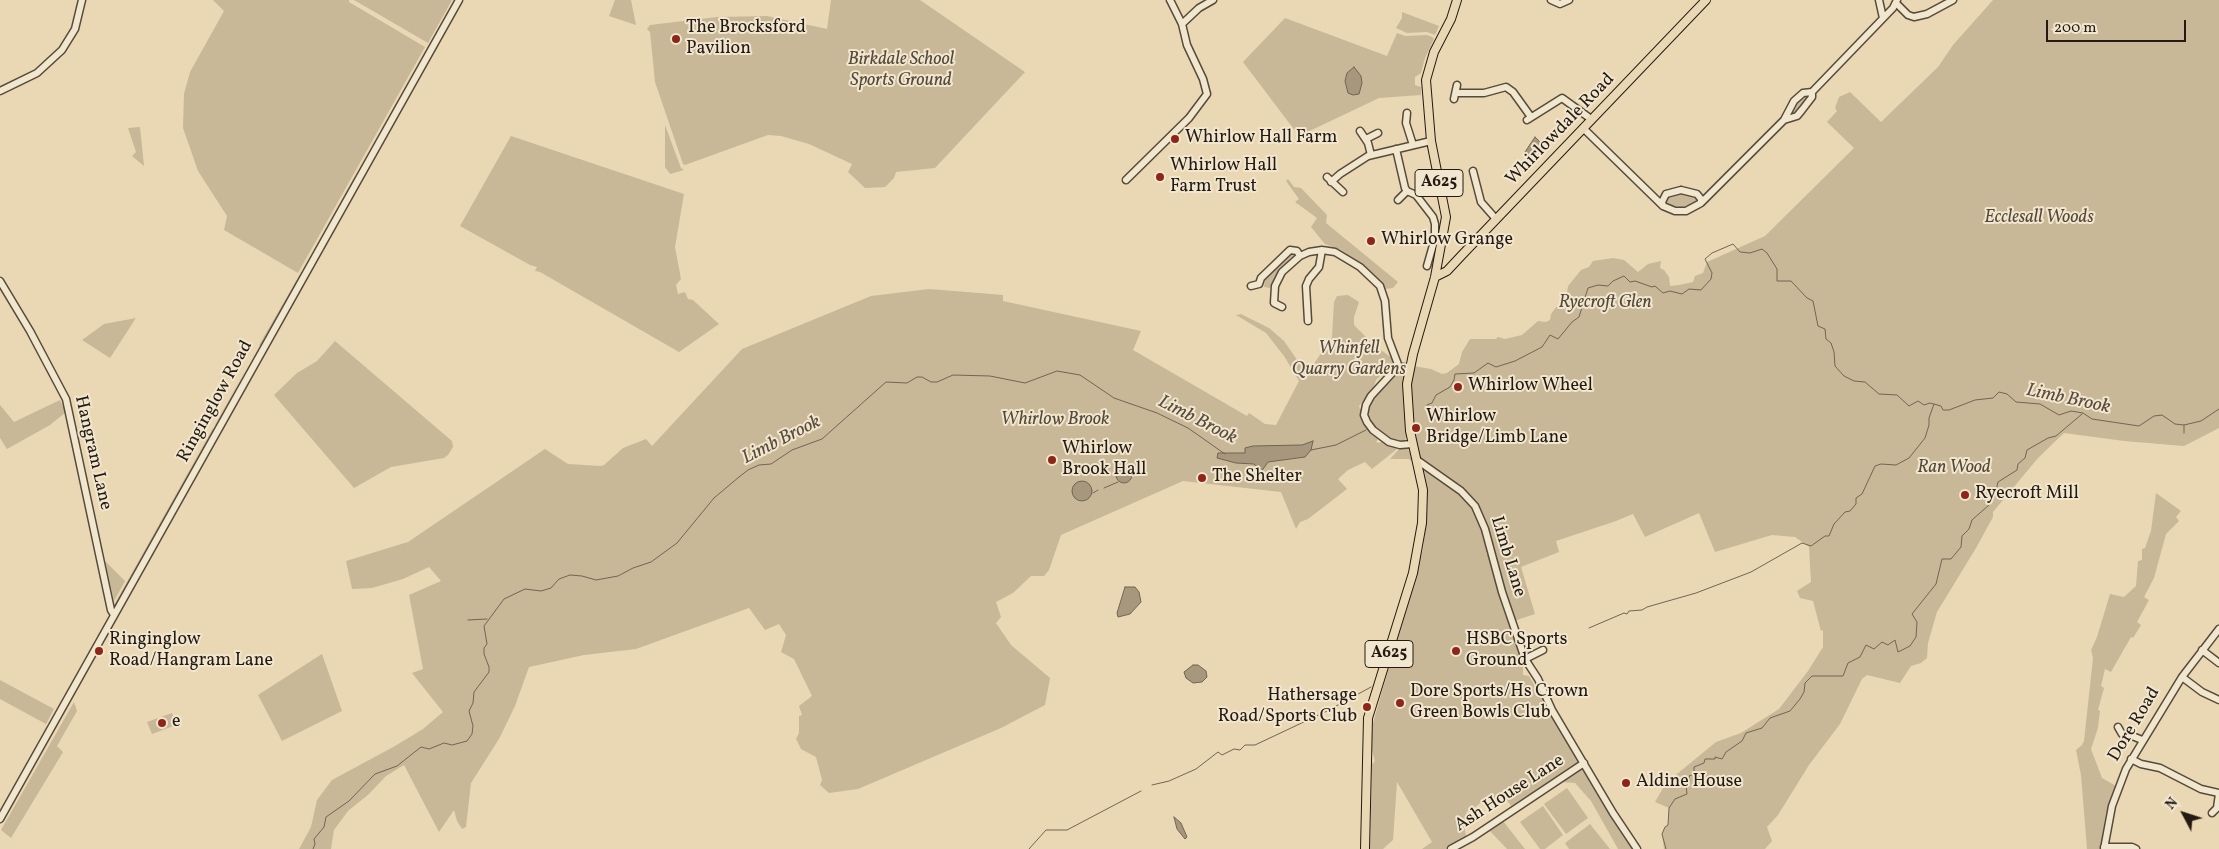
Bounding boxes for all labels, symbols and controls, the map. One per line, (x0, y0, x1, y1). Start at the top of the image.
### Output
scale bar (2049, 10, 2189, 42)
place label: The Brocksford Pavilion (686, 18, 806, 60)
text: 200 m (2054, 18, 2097, 39)
marker: The Brocksford Pavilion (670, 33, 682, 45)
park label: Birkdale School Sports Ground (848, 50, 954, 92)
street label: Whirlowdale Road (1502, 69, 1620, 191)
place label: Whirlow Hall Farm (1185, 128, 1337, 150)
marker: Whirlow Hall Farm (1169, 133, 1181, 145)
place label: Whirlow Hall Farm Trust (1170, 156, 1277, 198)
road number: A625 (1415, 170, 1463, 197)
marker: Whirlow Hall Farm Trust (1154, 171, 1166, 183)
park label: Ecclesall Woods (1984, 208, 2094, 230)
place label: Whirlow Grange (1381, 230, 1513, 252)
marker: Whirlow Grange (1365, 235, 1377, 247)
park label: Ryecroft Glen (1558, 293, 1652, 315)
street label: Ringinglow Road (174, 337, 258, 467)
park label: Whinfell Quarry Gardens (1292, 339, 1406, 382)
place label: Whirlow Wheel (1468, 376, 1593, 398)
water label: Limb Brook (2024, 380, 2112, 420)
marker: Whirlow Wheel (1452, 381, 1464, 393)
water label: Limb Brook (1154, 391, 1240, 451)
street label: Hangram Lane (68, 394, 116, 512)
place label: Whirlow Bridge/Limb Lane (1426, 407, 1568, 449)
park label: Whirlow Brook (1001, 410, 1109, 432)
water label: Limb Brook (739, 411, 825, 471)
marker: Whirlow Bridge/Limb Lane (1410, 422, 1422, 434)
place label: Whirlow Brook Hall (1062, 439, 1146, 482)
marker: Whirlow Brook Hall (1046, 454, 1058, 466)
park label: Ran Wood (1917, 458, 1991, 480)
place label: The Shelter (1212, 467, 1302, 489)
marker: The Shelter (1196, 472, 1208, 484)
place label: Ryecroft Mill (1975, 484, 2079, 506)
marker: Ryecroft Mill (1959, 489, 1971, 501)
street label: Limb Lane (1485, 514, 1529, 600)
place label: Ringinglow Road/Hangram Lane (109, 630, 273, 672)
place label: HSBC Sports Ground (1466, 630, 1567, 672)
road number: A625 (1365, 641, 1413, 668)
marker: Ringinglow Road/Hangram Lane (93, 645, 105, 657)
marker: HSBC Sports Ground (1450, 645, 1462, 657)
place label: Dore Sports/Hs Crown Green Bowls Club (1410, 682, 1589, 724)
street label: Dore Road (2104, 684, 2166, 766)
place label: Hathersage Road/Sports Club (1218, 686, 1357, 729)
marker: Dore Sports/Hs Crown Green Bowls Club (1394, 697, 1406, 709)
marker: Hathersage Road/Sports Club (1361, 701, 1373, 713)
place label: e (172, 712, 181, 734)
marker: e (156, 717, 168, 729)
street label: Ash House Lane (1451, 751, 1569, 837)
place label: Aldine House (1636, 772, 1742, 794)
marker: Aldine House (1620, 777, 1632, 789)
north arrow (2159, 789, 2209, 839)
text: N (2162, 794, 2183, 814)

